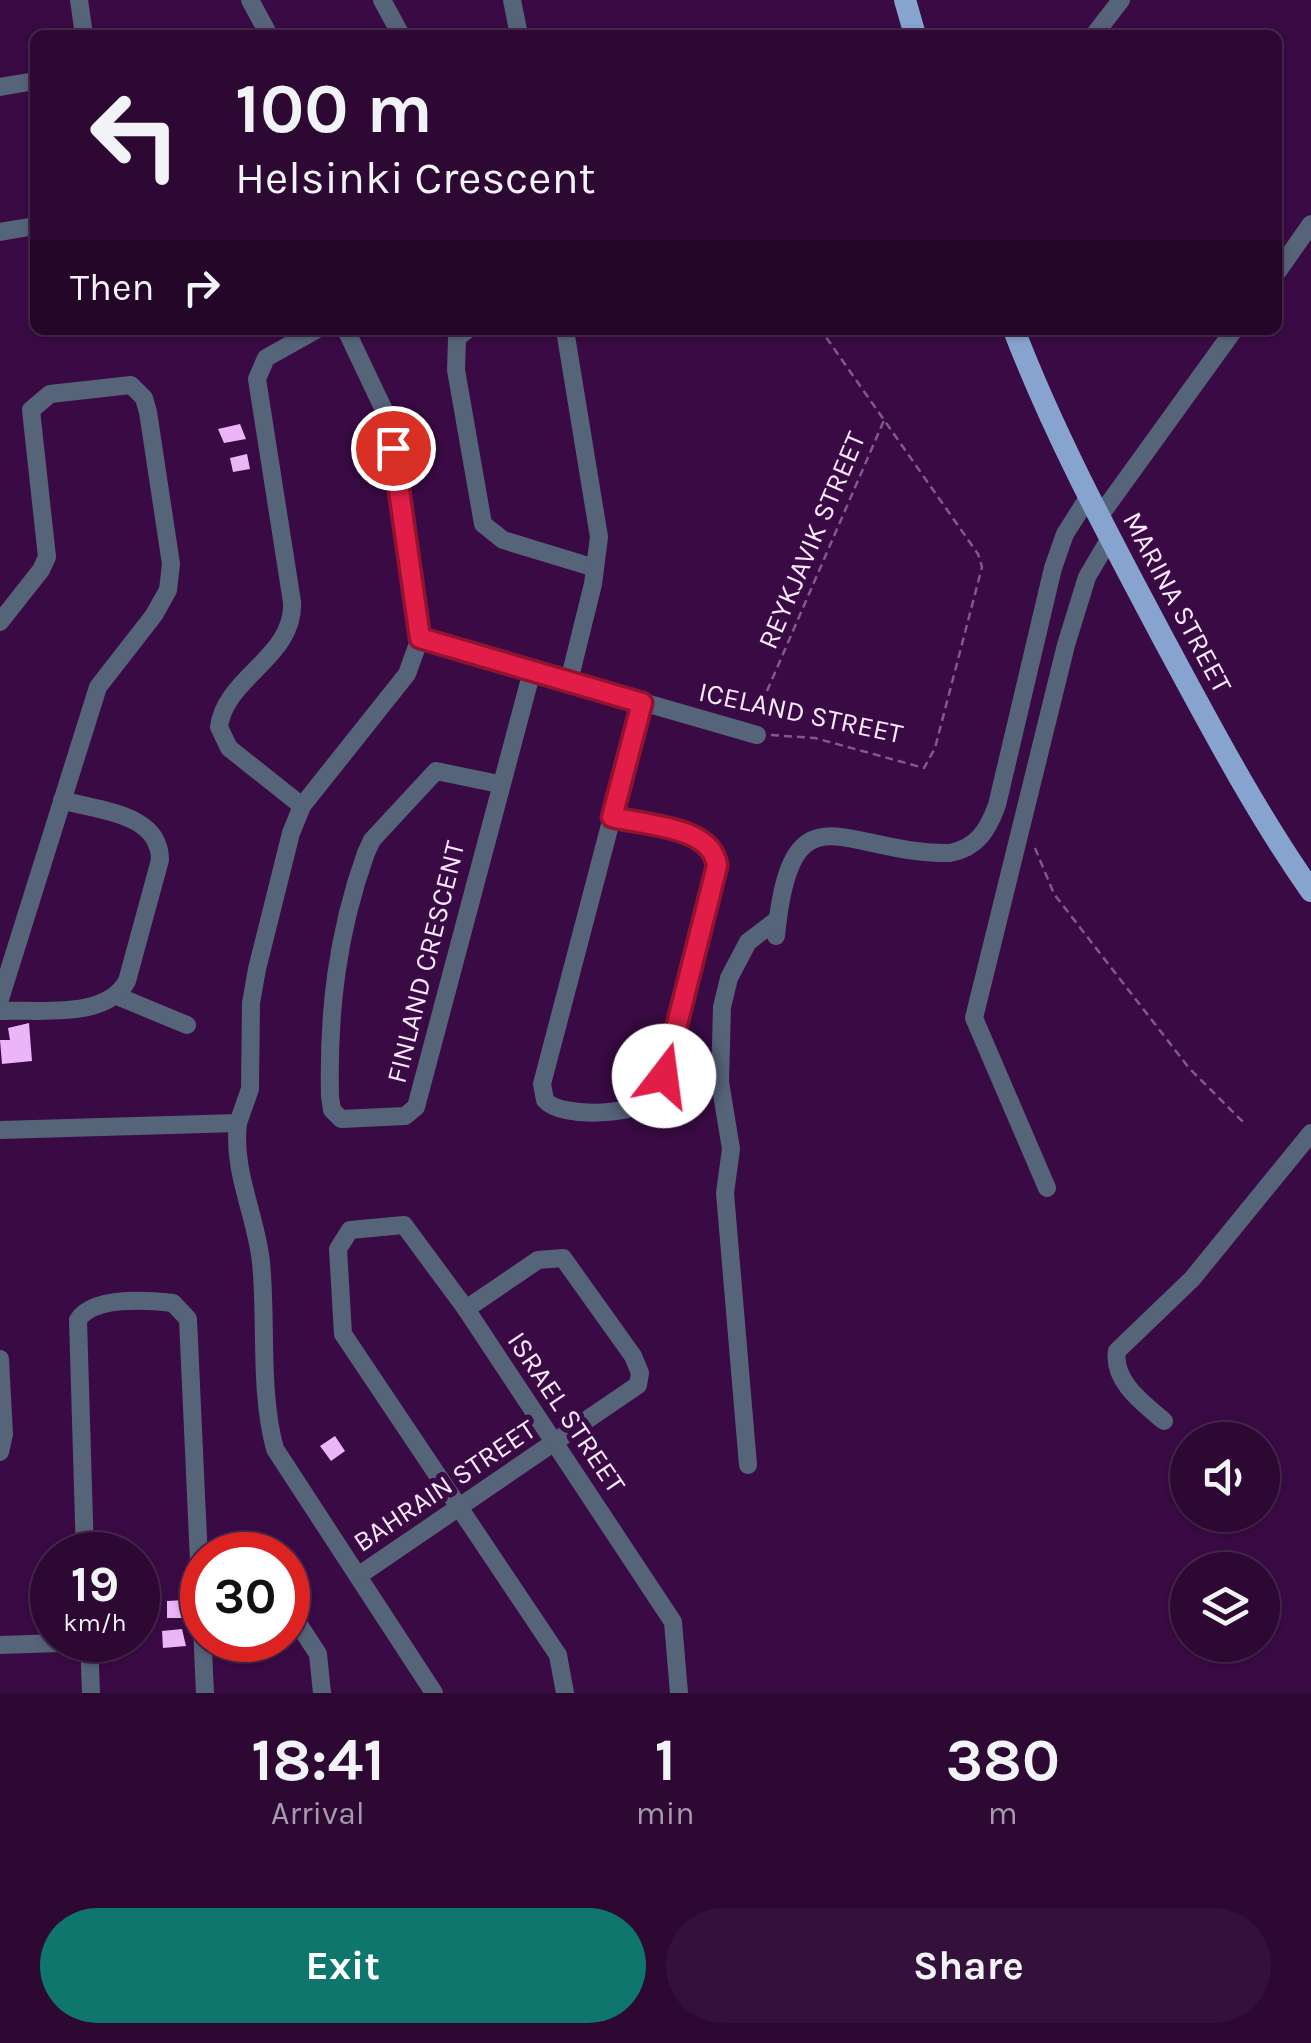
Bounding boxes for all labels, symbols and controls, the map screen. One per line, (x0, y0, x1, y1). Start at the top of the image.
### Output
text: 100 m (235, 68, 433, 150)
icon: left (70, 70, 200, 200)
text: Helsinki Crescent (235, 152, 595, 204)
icon: right (174, 260, 229, 315)
text: Then (70, 265, 154, 310)
pin (351, 406, 436, 491)
icon: arrive (366, 421, 421, 476)
street label: REYKJAVIK STREET (751, 427, 872, 654)
street label: MARINA STREET (1116, 506, 1239, 698)
street label: ICELAND STREET (696, 675, 906, 750)
street label: FINLAND CRESCENT (379, 838, 472, 1087)
position arrow (612, 1024, 716, 1128)
street label: ISRAEL STREET (501, 1326, 633, 1499)
street label: BAHRAIN STREET (347, 1412, 542, 1559)
map controls (1170, 1422, 1280, 1662)
button: sound (1170, 1422, 1280, 1532)
speed limit sign: 30 (180, 1532, 310, 1662)
button: layers (1170, 1552, 1280, 1662)
text: 19 (71, 1555, 119, 1614)
text: km/h (63, 1608, 127, 1637)
text: 18:41 (251, 1725, 385, 1795)
text: 1 (655, 1725, 676, 1795)
text: 380 (946, 1725, 1060, 1795)
text: Arrival (271, 1795, 365, 1832)
text: min (636, 1795, 695, 1832)
text: m (988, 1795, 1018, 1832)
button: Exit (40, 1908, 646, 2023)
button: Share (666, 1908, 1271, 2023)

